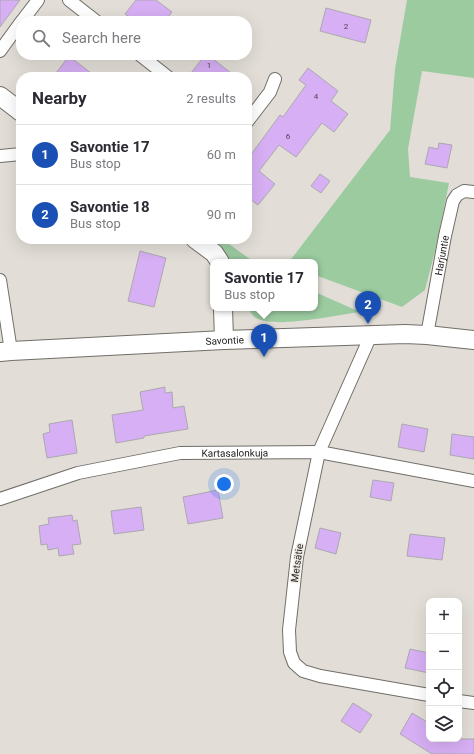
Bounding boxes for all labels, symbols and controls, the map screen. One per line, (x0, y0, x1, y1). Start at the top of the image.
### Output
search box (16, 16, 252, 60)
house number: 2 (344, 22, 349, 31)
icon: search (30, 27, 52, 49)
text: Search here (62, 29, 141, 47)
house number: 1 (207, 61, 211, 70)
text: Nearby (32, 88, 87, 108)
text: 2 results (186, 91, 236, 106)
house number: 4 (314, 92, 319, 101)
house number: 6 (286, 132, 291, 141)
text: Savontie 17 (70, 138, 150, 156)
text: 1 (41, 147, 49, 162)
text: 60 m (207, 147, 236, 162)
text: Bus stop (70, 156, 121, 171)
text: Savontie 18 (70, 198, 150, 216)
text: 2 (41, 207, 49, 222)
text: 90 m (207, 207, 236, 222)
text: Bus stop (70, 216, 121, 231)
street label: Harjuntie (432, 234, 451, 276)
popup (210, 259, 318, 311)
text: Savontie 17 (224, 269, 304, 287)
text: Bus stop (224, 287, 275, 302)
pin: 2 (355, 291, 381, 324)
pin: 1 (251, 324, 277, 357)
street label: Savontie (205, 334, 244, 346)
street label: Kartasalonkuja (201, 447, 268, 458)
your location (214, 474, 234, 494)
street label: Metsätie (289, 543, 305, 583)
map controls (426, 598, 462, 742)
button: + (426, 598, 462, 634)
button: − (426, 634, 462, 670)
button: locate (426, 670, 462, 706)
button: layers (426, 706, 462, 742)

